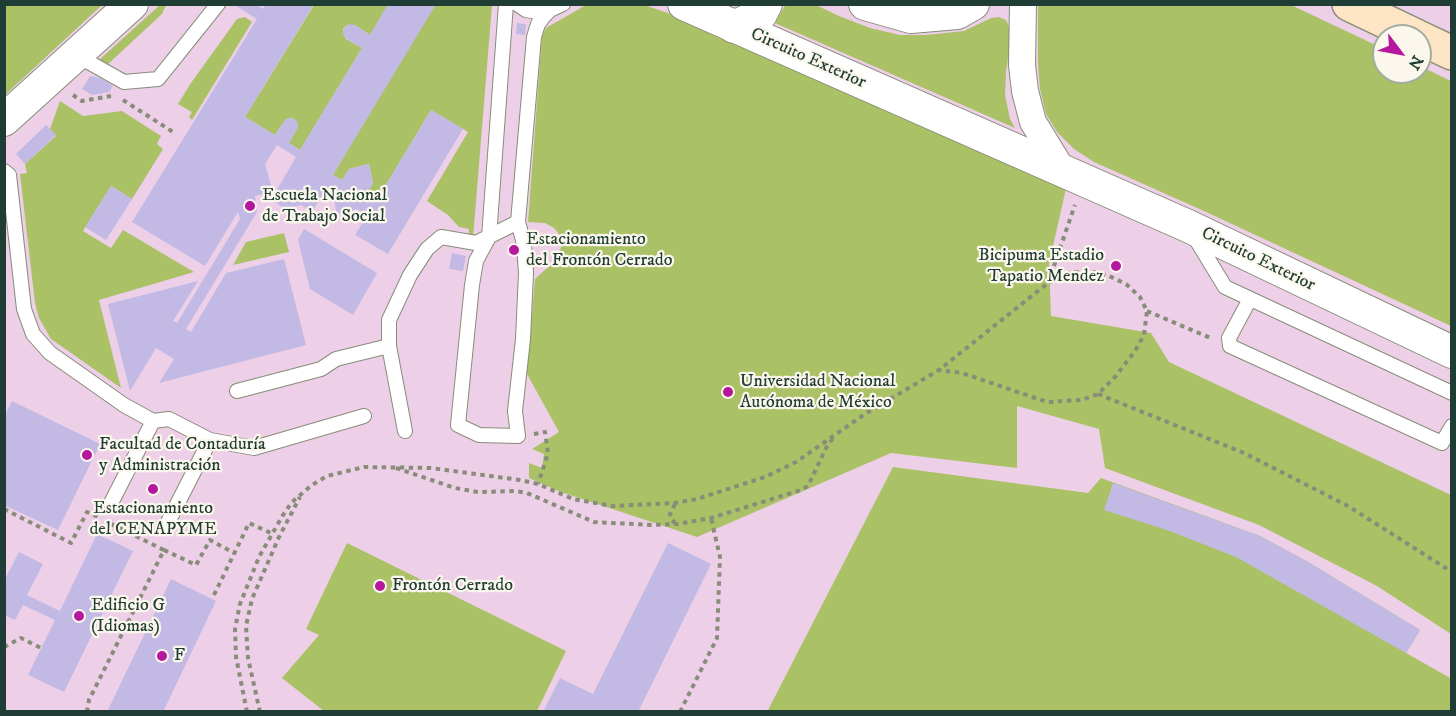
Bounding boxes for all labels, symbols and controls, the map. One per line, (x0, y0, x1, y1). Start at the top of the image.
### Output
street label: Circuito Exterior (747, 24, 869, 94)
north arrow (1372, 24, 1432, 84)
text: N (1404, 52, 1428, 73)
place label: Escuela Nacional de Trabajo Social (262, 185, 387, 228)
marker: Escuela Nacional de Trabajo Social (243, 199, 257, 213)
street label: Circuito Exterior (1197, 223, 1319, 297)
place label: Estacionamiento del Frontón Cerrado (526, 229, 673, 272)
marker: Estacionamiento del Frontón Cerrado (507, 243, 521, 257)
place label: Bicipuma Estadio Tapatio Mendez (978, 245, 1104, 288)
marker: Bicipuma Estadio Tapatio Mendez (1109, 259, 1123, 273)
place label: Universidad Nacional Autónoma de México (740, 371, 895, 413)
marker: Universidad Nacional Autónoma de México (721, 385, 735, 399)
place label: Facultad de Contaduría y Administración (99, 434, 266, 476)
marker: Facultad de Contaduría y Administración (80, 448, 94, 462)
marker: Estacionamiento del CENAPYME (146, 482, 160, 496)
place label: Estacionamiento del CENAPYME (89, 498, 217, 540)
place label: Frontón Cerrado (392, 575, 513, 597)
marker: Frontón Cerrado (373, 579, 387, 593)
place label: Edificio G (Idiomas) (91, 595, 165, 638)
marker: Edificio G (Idiomas) (72, 609, 86, 623)
place label: F (174, 645, 185, 667)
marker: F (155, 649, 169, 663)

